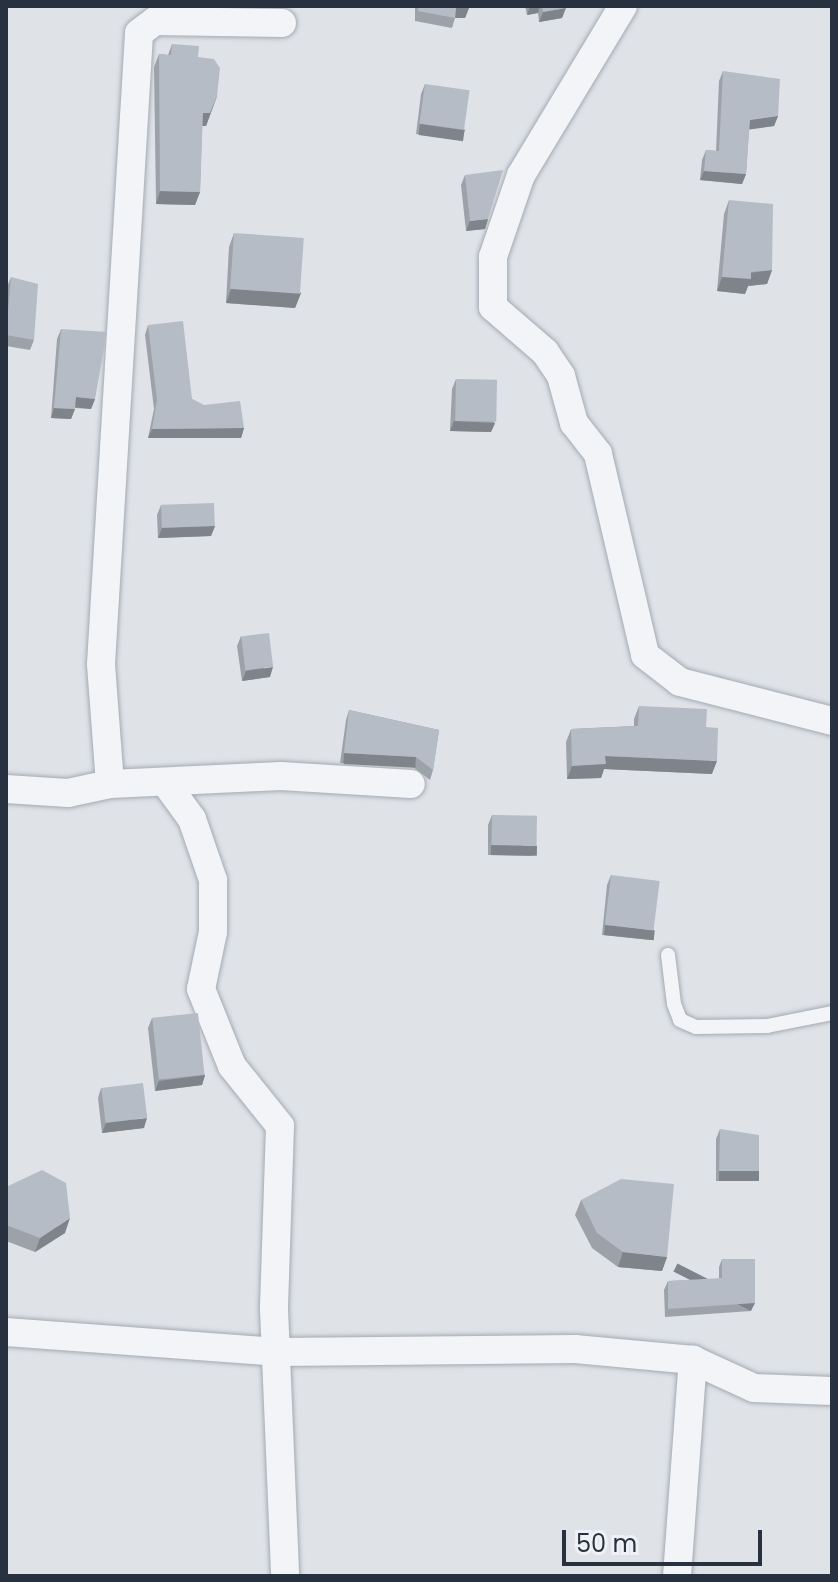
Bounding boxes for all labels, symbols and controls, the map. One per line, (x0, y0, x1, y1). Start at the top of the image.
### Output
scale bar (566, 1514, 766, 1564)
text: 50 m (576, 1527, 637, 1560)

